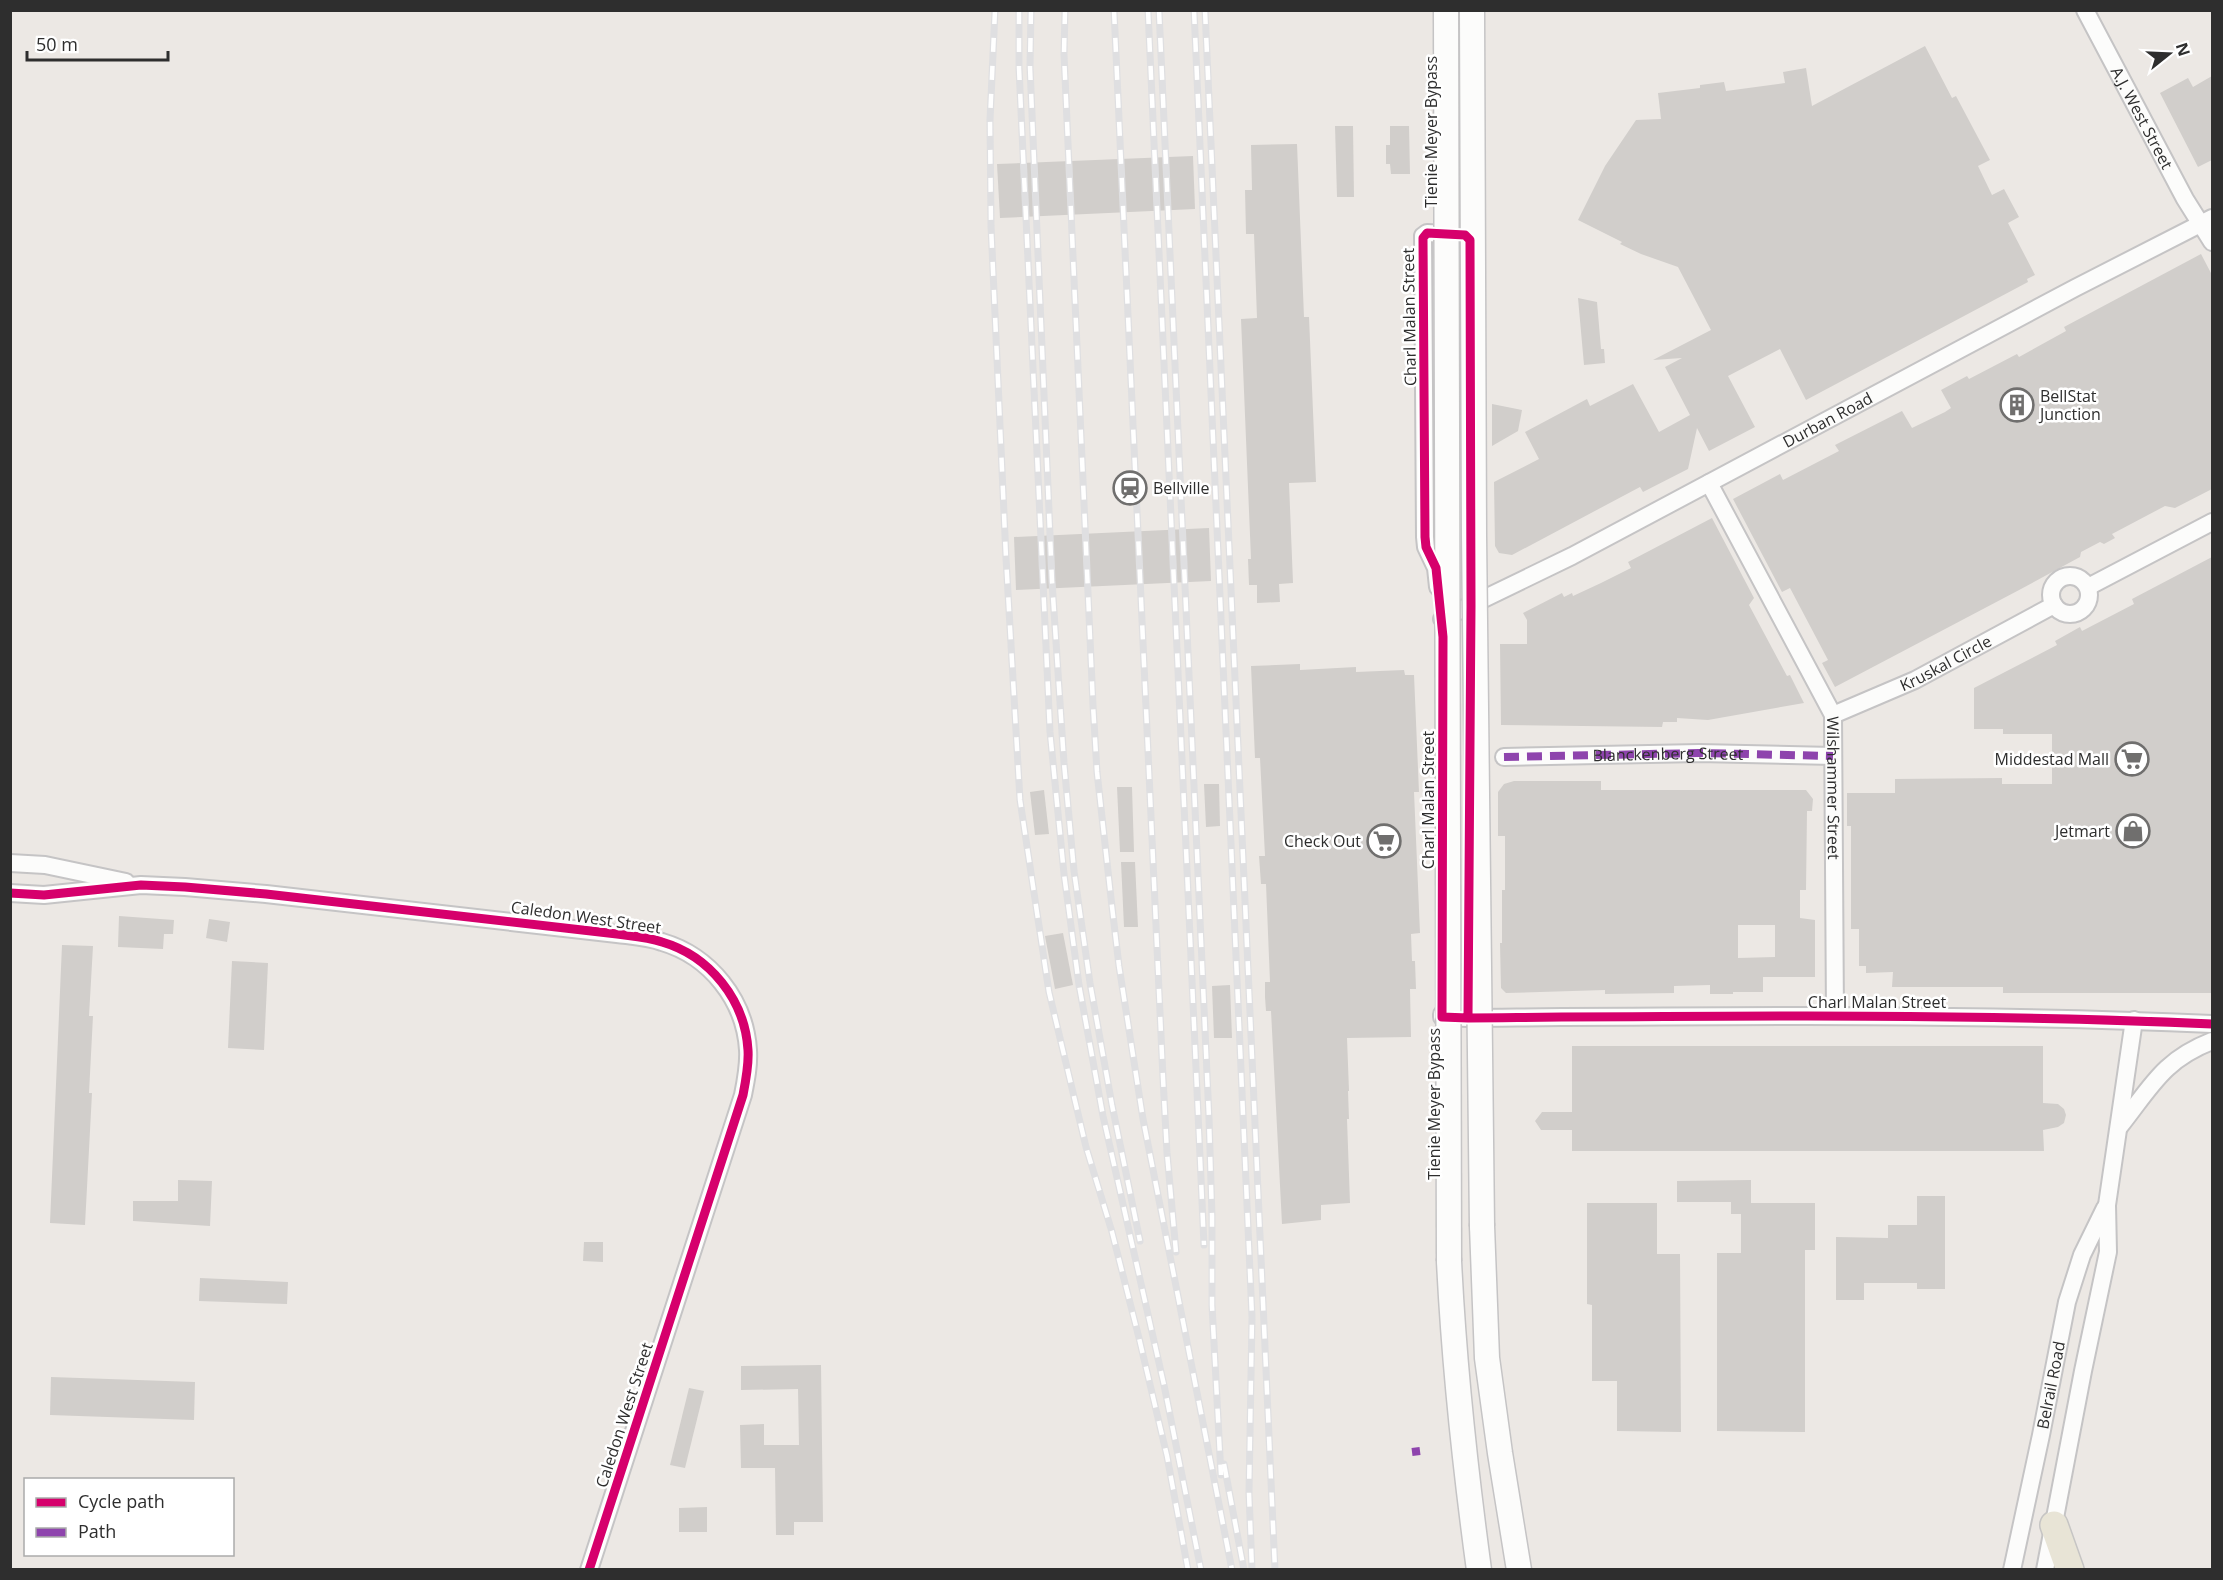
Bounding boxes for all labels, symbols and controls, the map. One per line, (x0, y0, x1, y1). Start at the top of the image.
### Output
scale bar (27, 24, 168, 62)
north arrow (2139, 24, 2199, 84)
text: 50 m (36, 32, 78, 56)
text: N (2171, 40, 2196, 59)
street label: Tienie Meyer Bypass (1420, 56, 1442, 208)
street label: A.J. West Street (2106, 63, 2178, 173)
street label: Charl Malan Street (1397, 247, 1421, 386)
place label: BellStat Junction (2038, 385, 2101, 425)
street label: Durban Road (1779, 387, 1876, 453)
building icon: BellStat Junction (1999, 387, 2035, 423)
station icon: Bellville (1112, 470, 1148, 506)
place label: Bellville (1153, 477, 1210, 499)
street label: Kruskal Circle (1896, 630, 1995, 696)
street label: Wilshammer Street (1822, 716, 1845, 860)
street label: Charl Malan Street (1417, 731, 1439, 869)
supermarket icon: Middestad Mall (2114, 741, 2150, 777)
street label: Blanckenberg Street (1592, 742, 1744, 766)
place label: Middestad Mall (1994, 748, 2109, 770)
shop icon: Jetmart (2115, 813, 2151, 849)
place label: Jetmart (2053, 820, 2110, 842)
supermarket icon: Check Out (1366, 823, 1402, 859)
place label: Check Out (1284, 830, 1361, 852)
street label: Caledon West Street (510, 896, 663, 938)
street label: Charl Malan Street (1808, 991, 1946, 1013)
street label: Tienie Meyer Bypass (1423, 1028, 1445, 1180)
street label: Caledon West Street (590, 1339, 658, 1490)
street label: Belrail Road (2031, 1339, 2070, 1431)
legend (24, 1478, 234, 1556)
text: Cycle path (78, 1489, 165, 1513)
text: Path (78, 1519, 116, 1543)

